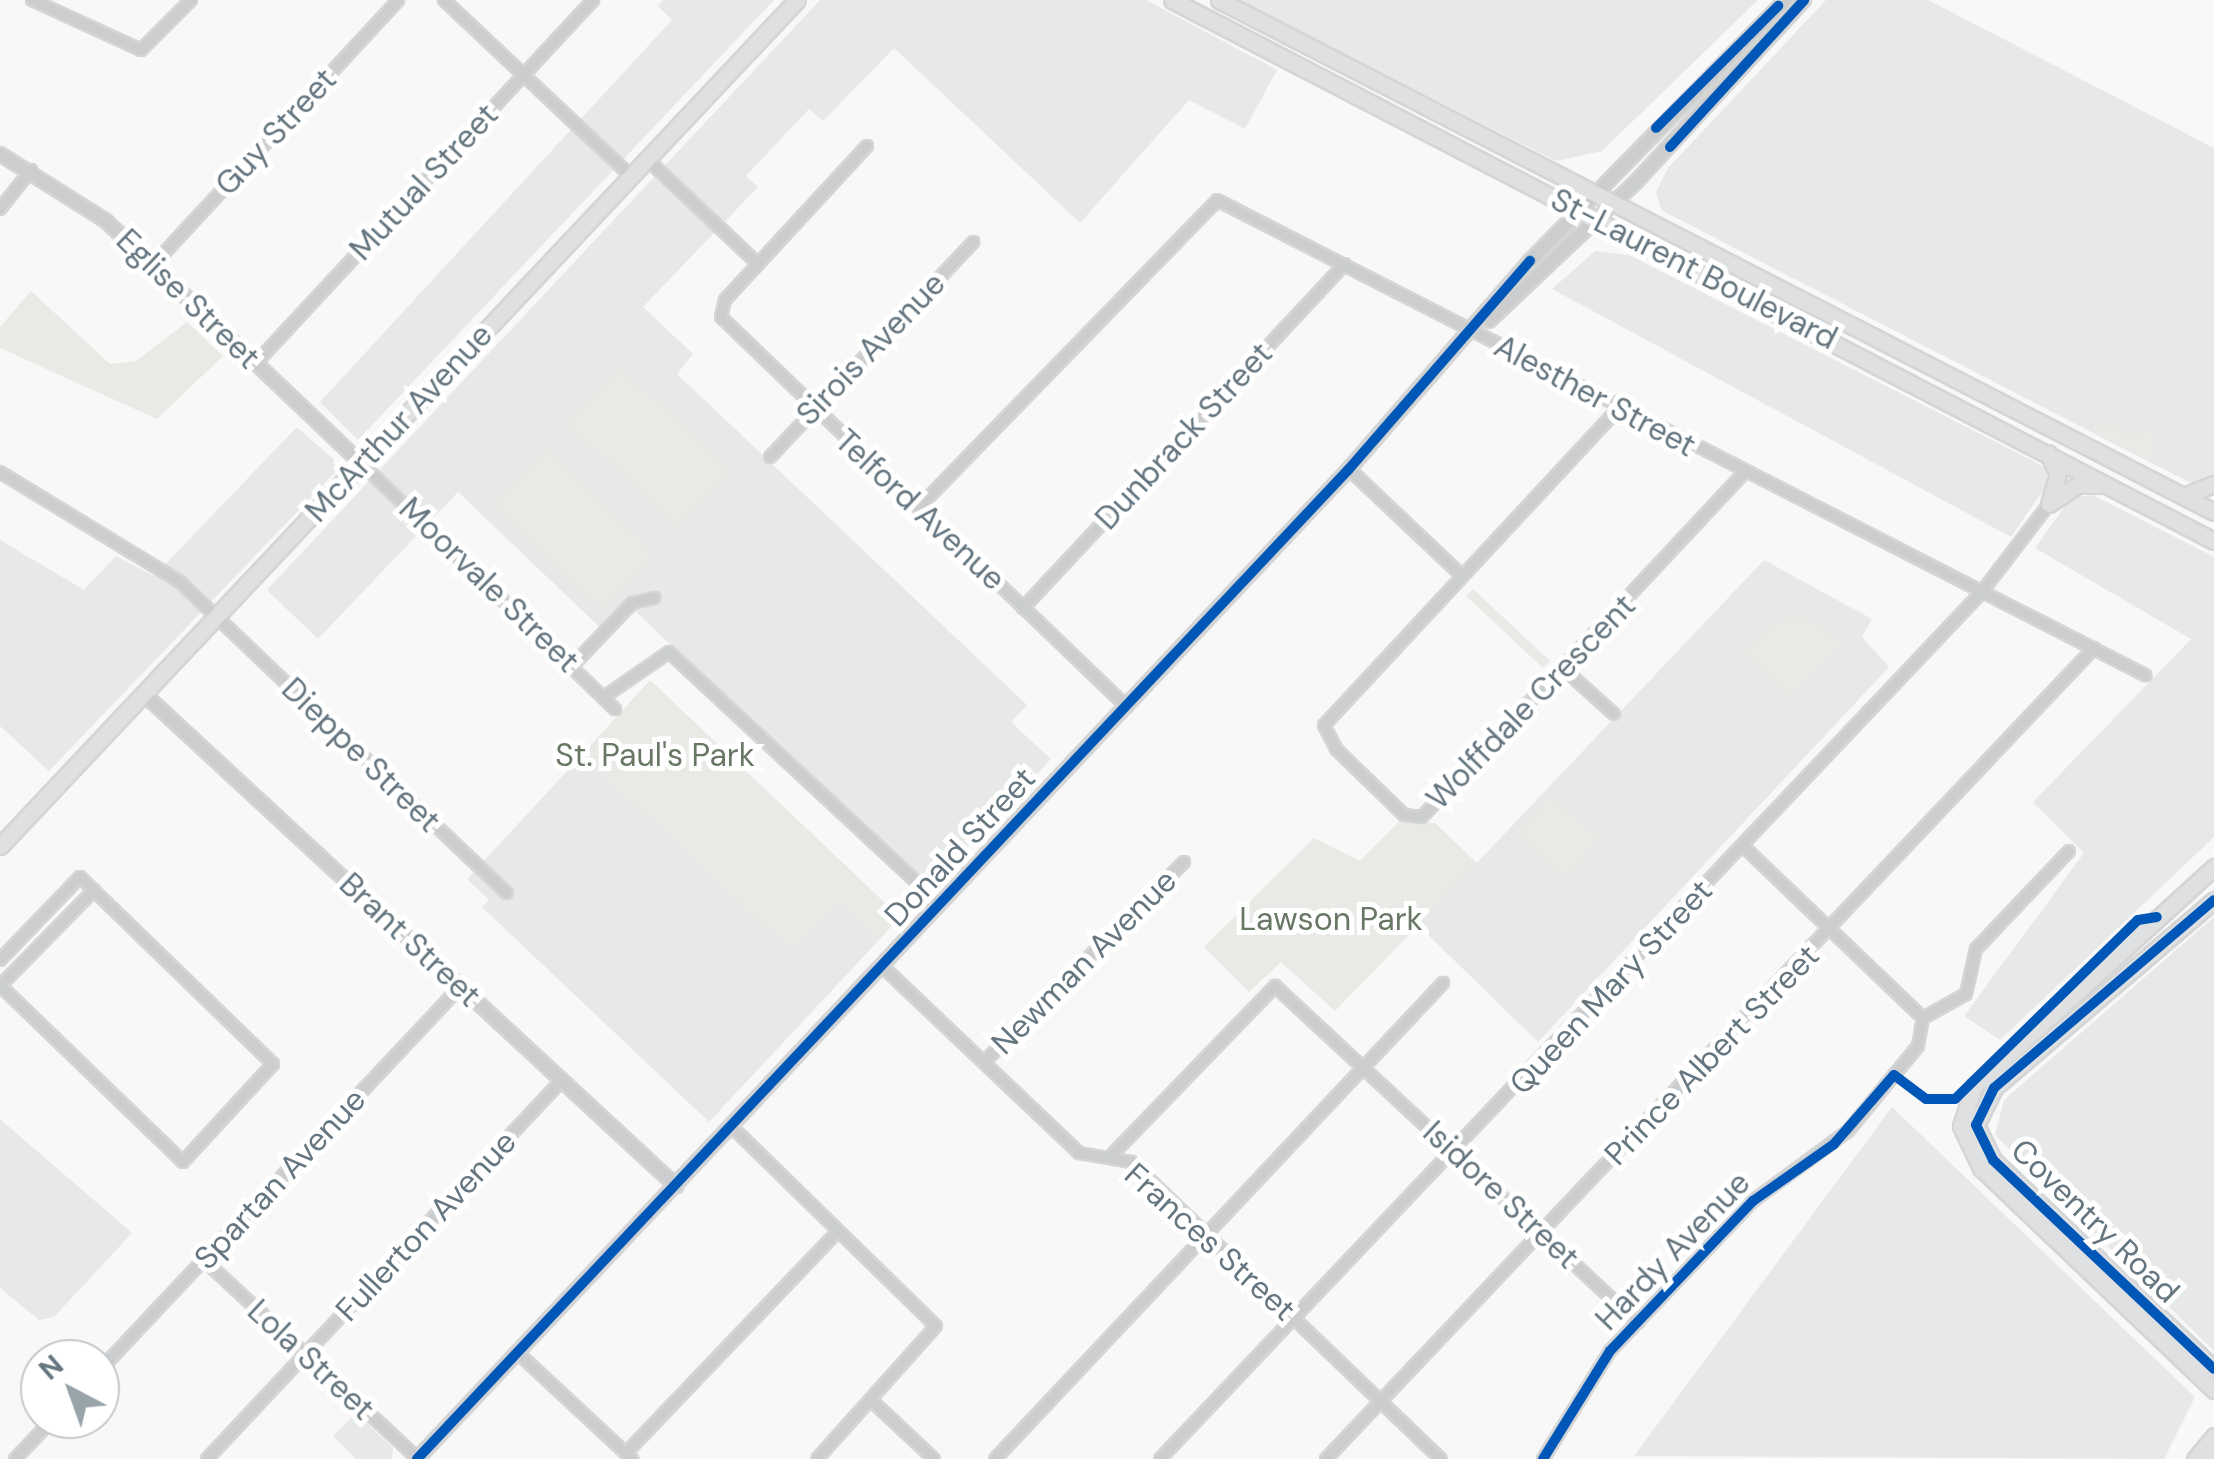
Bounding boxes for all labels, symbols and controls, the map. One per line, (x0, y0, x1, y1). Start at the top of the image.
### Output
street label: Guy Street (208, 61, 344, 203)
street label: Mutual Street (342, 96, 506, 268)
street label: St-Laurent Boulevard (1545, 180, 1843, 358)
street label: Eglise Street (108, 221, 268, 377)
street label: Sirois Avenue (789, 265, 953, 433)
street label: McArthur Avenue (297, 316, 501, 530)
street label: Alesther Street (1488, 327, 1702, 465)
street label: Dunbrack Street (1088, 335, 1280, 537)
street label: Telford Avenue (827, 422, 1013, 598)
street label: Moorvale Street (391, 490, 587, 680)
street label: Wolffdale Crescent (1419, 587, 1643, 817)
street label: Dieppe Street (274, 670, 448, 840)
park label: St. Paul's Park (555, 736, 755, 774)
street label: Donald Street (877, 760, 1043, 934)
street label: Newman Avenue (984, 862, 1184, 1062)
street label: Brant Street (332, 865, 488, 1015)
street label: Queen Mary Street (1502, 872, 1720, 1102)
park label: Lawson Park (1239, 900, 1423, 938)
street label: Prince Albert Street (1597, 937, 1827, 1173)
street label: Spartan Avenue (186, 1081, 374, 1277)
street label: Isidore Street (1415, 1113, 1587, 1277)
street label: Fullerton Avenue (328, 1123, 524, 1329)
street label: Coventry Road (2003, 1131, 2187, 1311)
street label: Frances Street (1117, 1155, 1303, 1329)
street label: Hardy Avenue (1588, 1164, 1758, 1338)
street label: Lola Street (240, 1292, 382, 1428)
north arrow (20, 1339, 120, 1439)
text: N (31, 1347, 71, 1388)

